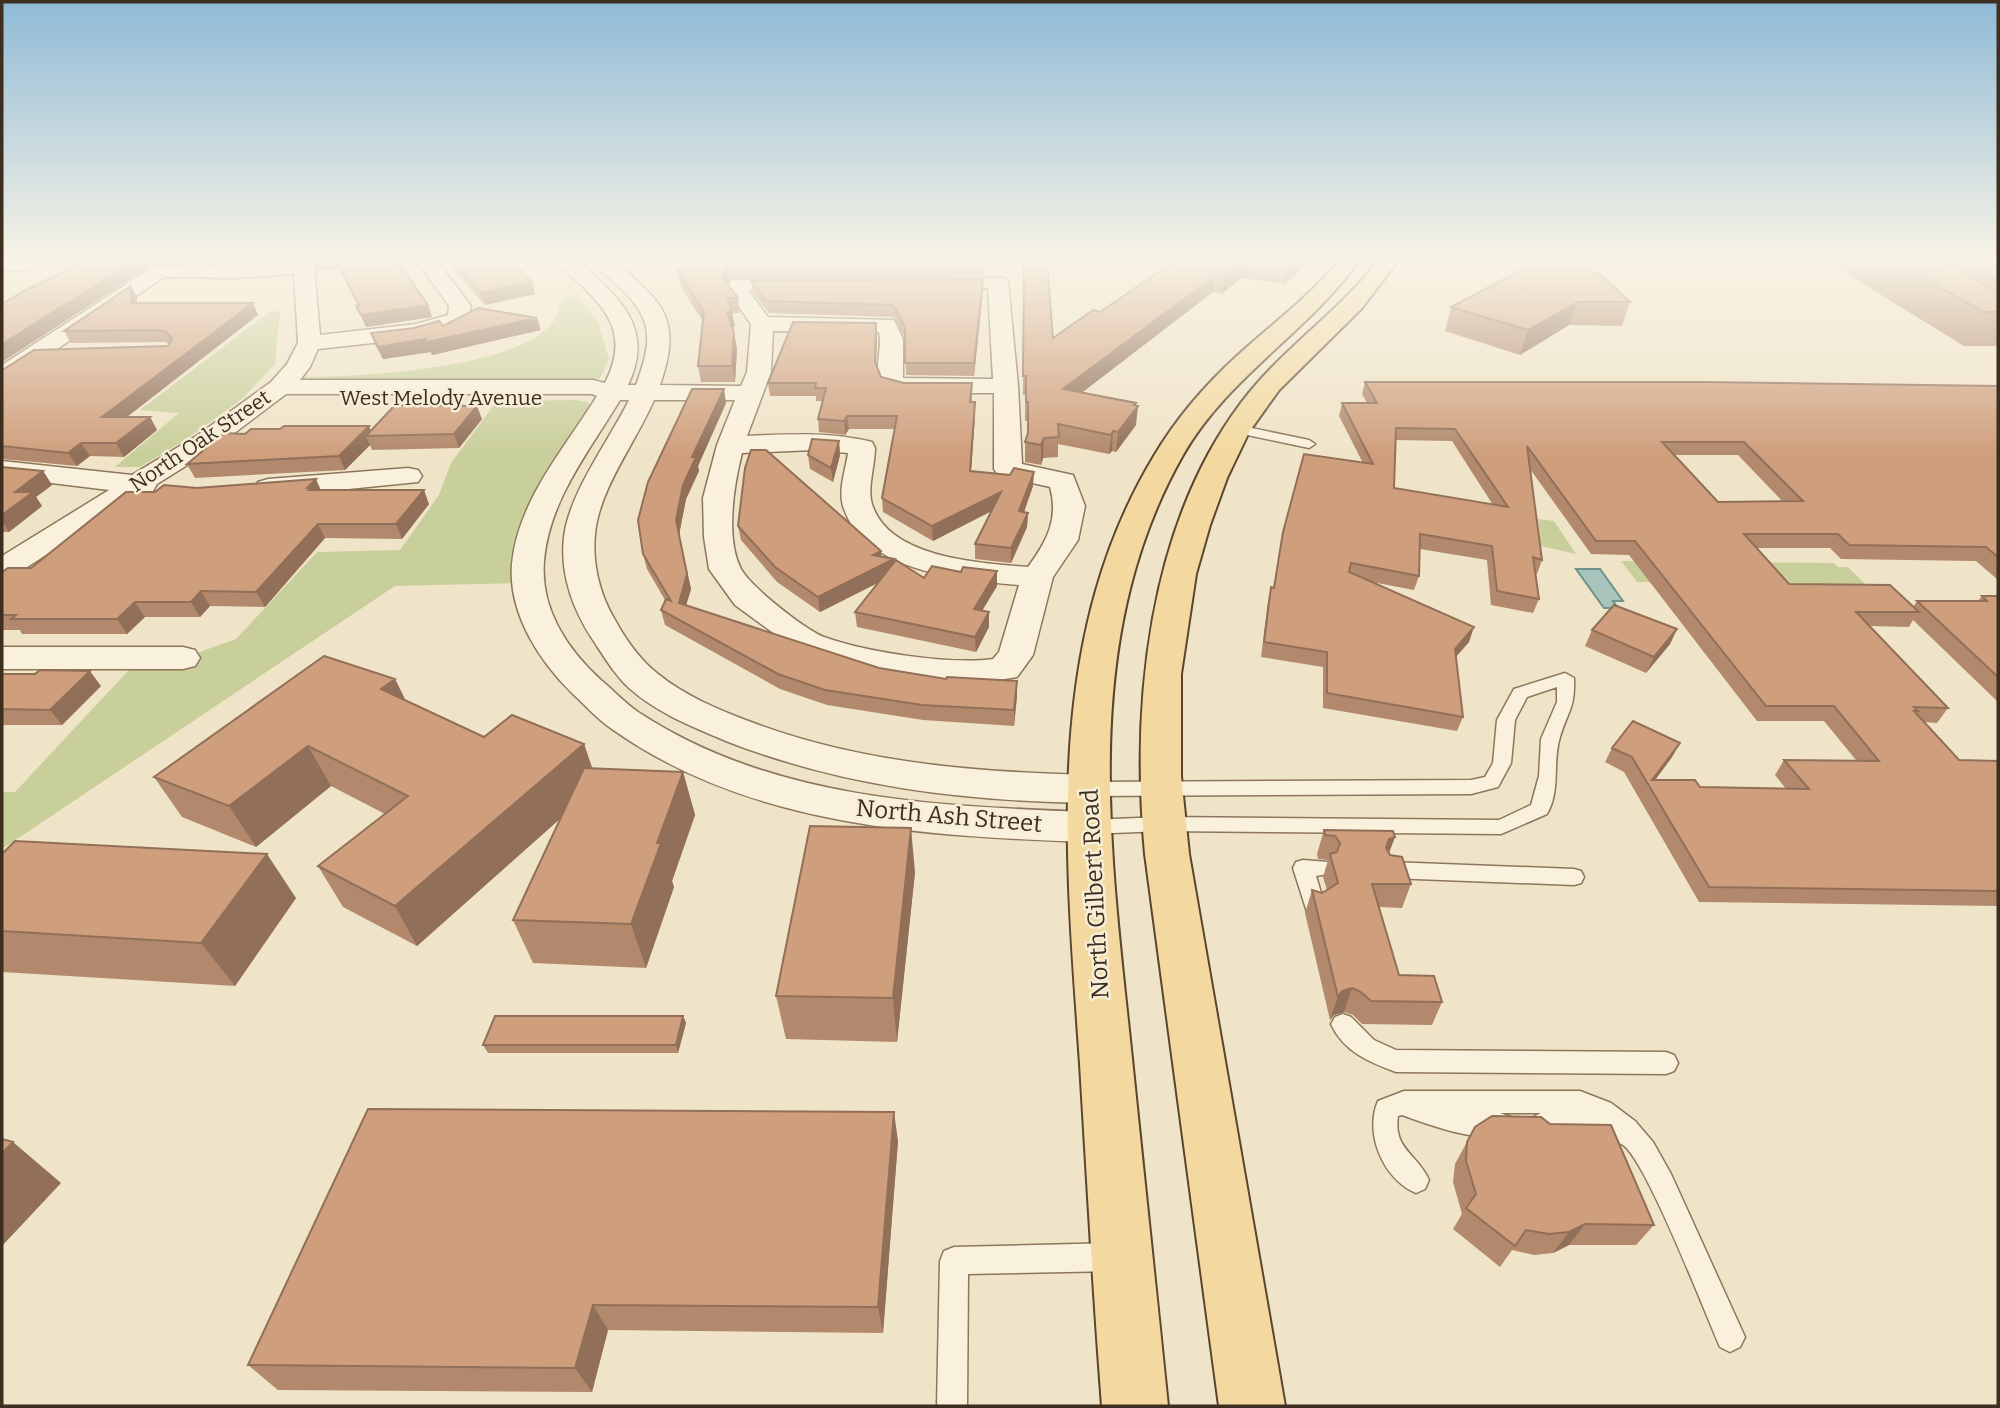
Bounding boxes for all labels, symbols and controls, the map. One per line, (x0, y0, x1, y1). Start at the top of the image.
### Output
street label: North Oak Street (125, 384, 276, 498)
street label: West Melody Avenue (340, 385, 542, 411)
street label: North Gilbert Road (1076, 788, 1114, 1000)
street label: North Ash Street (855, 794, 1044, 838)

